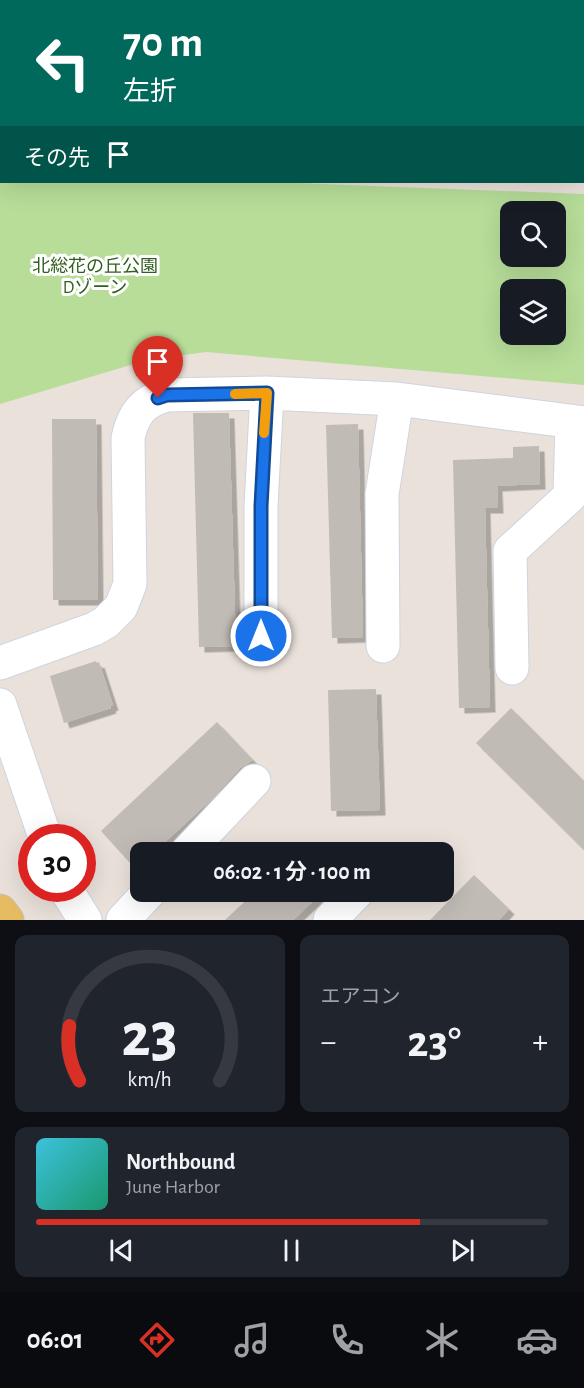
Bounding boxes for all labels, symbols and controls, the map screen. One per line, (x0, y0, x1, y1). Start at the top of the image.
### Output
text: 70 m (123, 22, 203, 64)
icon: left (24, 24, 102, 102)
text: 左折 (123, 78, 177, 105)
icon: arrive (102, 138, 135, 171)
text: その先 (24, 147, 90, 169)
map controls (500, 201, 566, 345)
button: search (500, 201, 566, 267)
park label: 北総花の丘公園 Dゾーン (32, 256, 158, 297)
button: layers (500, 279, 566, 345)
pin (132, 336, 183, 398)
icon: arrive (141, 345, 174, 378)
position arrow (229, 604, 293, 668)
speed limit sign: 30 (18, 824, 96, 902)
text: 06:02 · 1 分 · 100 m (213, 861, 371, 883)
text: エアコン (321, 987, 401, 1007)
text: 23 (122, 1005, 178, 1067)
text: 23° (407, 1020, 461, 1065)
text: − (321, 1026, 336, 1059)
text: + (532, 1026, 548, 1059)
text: km/h (128, 1069, 172, 1090)
text: Northbound (126, 1151, 235, 1173)
text: June Harbor (126, 1177, 220, 1197)
icon: previous (105, 1234, 138, 1267)
icon: pause (275, 1234, 308, 1267)
icon: next (446, 1234, 479, 1267)
icon: directions (136, 1319, 178, 1361)
icon: music (231, 1319, 273, 1361)
icon: phone (326, 1319, 368, 1361)
icon: climate (421, 1319, 463, 1361)
icon: car (516, 1319, 558, 1361)
text: 06:01 (26, 1326, 83, 1353)

